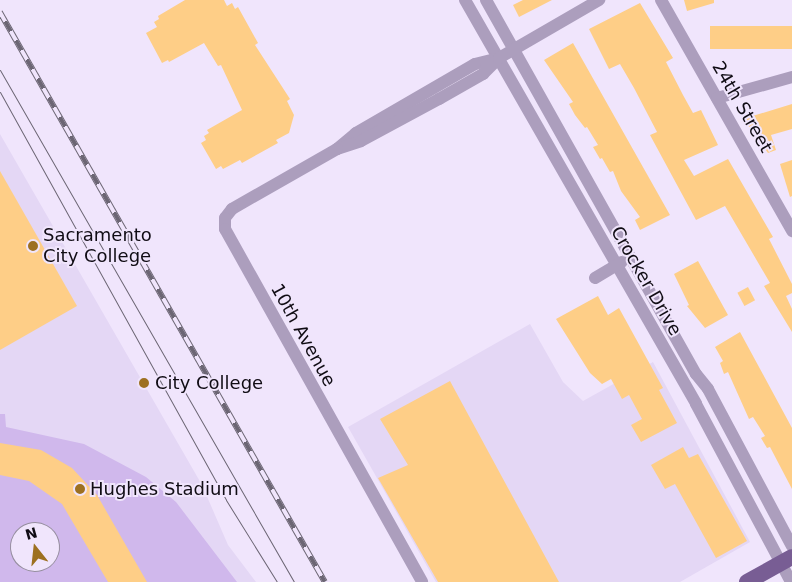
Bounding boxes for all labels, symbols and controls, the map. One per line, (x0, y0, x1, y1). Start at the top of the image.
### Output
street label: 24th Street (707, 58, 777, 156)
street label: Crocker Drive (606, 223, 686, 339)
place label: Sacramento City College (43, 225, 152, 268)
marker: Sacramento City College (27, 240, 39, 252)
street label: 10th Avenue (266, 280, 340, 390)
place label: City College (155, 372, 263, 394)
marker: City College (137, 376, 151, 390)
place label: Hughes Stadium (90, 478, 239, 500)
marker: Hughes Stadium (74, 483, 86, 495)
north arrow (10, 522, 60, 572)
text: N (23, 524, 39, 543)

